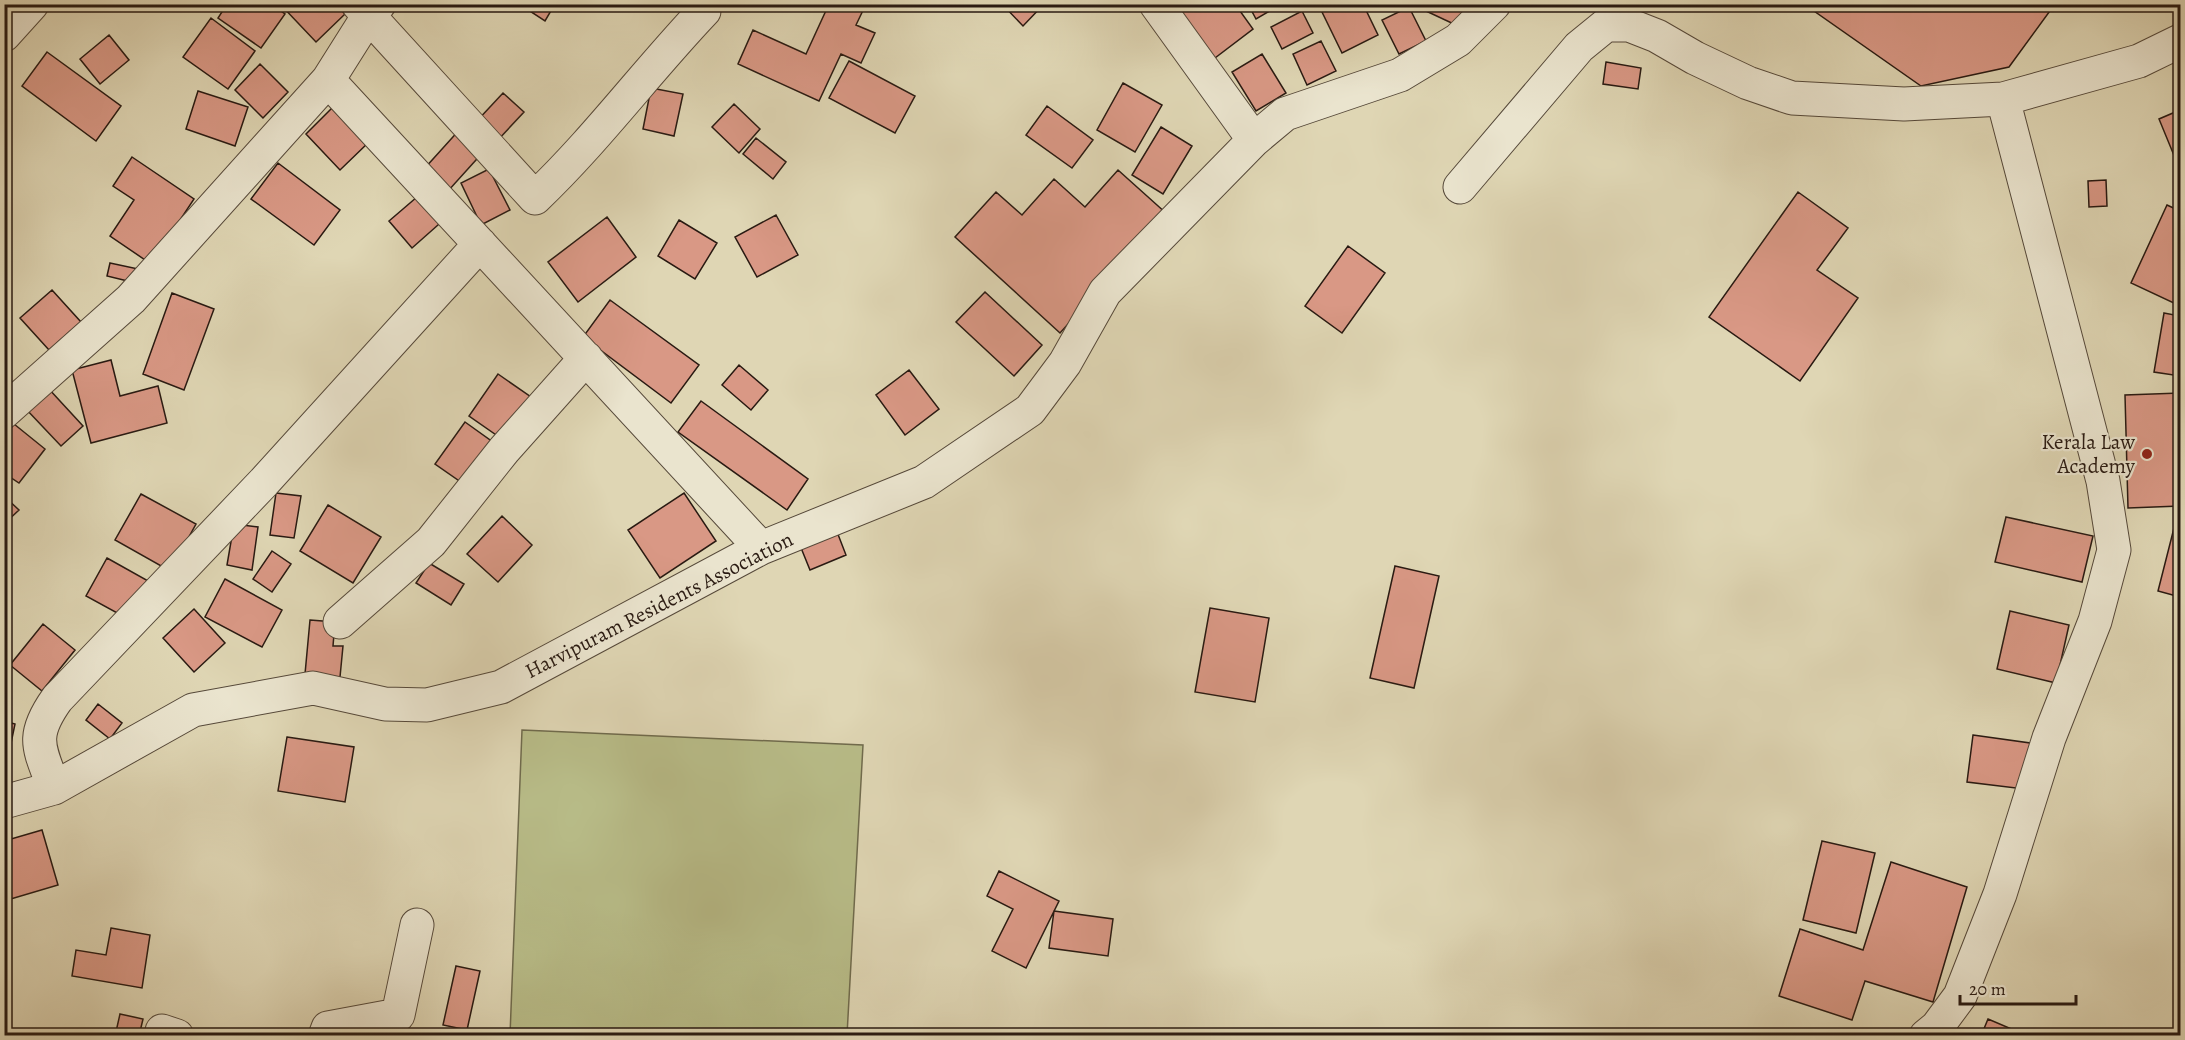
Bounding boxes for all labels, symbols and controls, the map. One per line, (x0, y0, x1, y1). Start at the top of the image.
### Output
place label: Kerala Law Academy (2042, 428, 2136, 480)
marker: Kerala Law Academy (2140, 447, 2154, 461)
street label: Harvipuram Residents Association (520, 525, 798, 685)
scale bar (1960, 968, 2076, 1006)
text: 20 m (1969, 977, 2006, 1001)

